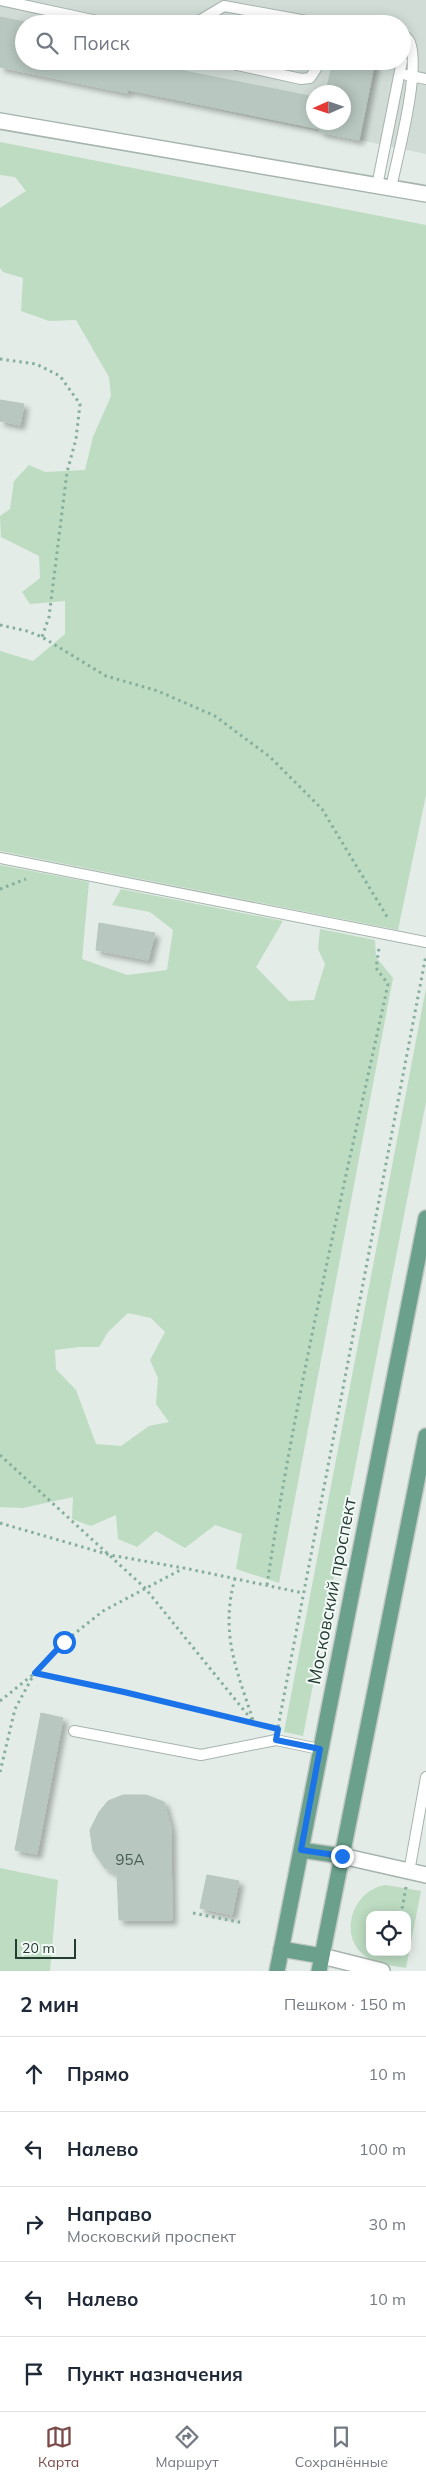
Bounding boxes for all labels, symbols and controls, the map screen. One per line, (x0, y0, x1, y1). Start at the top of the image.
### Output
search box (15, 15, 411, 70)
icon: search (33, 29, 61, 57)
text: Поиск (73, 31, 130, 55)
north arrow (306, 85, 351, 130)
street label: Московский проспект (302, 1495, 361, 1686)
route start (53, 1631, 76, 1654)
route end (331, 1845, 354, 1868)
house number: 95А (115, 1850, 145, 1869)
map controls (366, 1911, 411, 1956)
button: locate (366, 1911, 411, 1956)
scale bar (15, 1936, 76, 1959)
text: 20 m (22, 1939, 55, 1957)
text: 2 мин (20, 1991, 79, 2017)
text: Пешком · 150 m (284, 1994, 406, 2014)
icon: ahead (20, 2060, 48, 2088)
text: Прямо (67, 2062, 129, 2086)
text: 10 m (369, 2064, 406, 2084)
icon: left (20, 2135, 48, 2163)
text: Налево (67, 2137, 139, 2161)
text: 100 m (359, 2139, 406, 2159)
text: Направо (67, 2202, 152, 2226)
icon: right (20, 2210, 48, 2238)
text: 30 m (369, 2214, 406, 2234)
text: Московский проспект (67, 2226, 236, 2246)
icon: left (20, 2285, 48, 2313)
text: Налево (67, 2287, 139, 2311)
text: 10 m (369, 2289, 406, 2309)
icon: arrive (20, 2360, 48, 2388)
text: Пункт назначения (67, 2362, 243, 2386)
tab: Карта (38, 2423, 79, 2471)
tab: Маршрут (156, 2423, 219, 2471)
tab: Сохранённые (295, 2423, 388, 2471)

